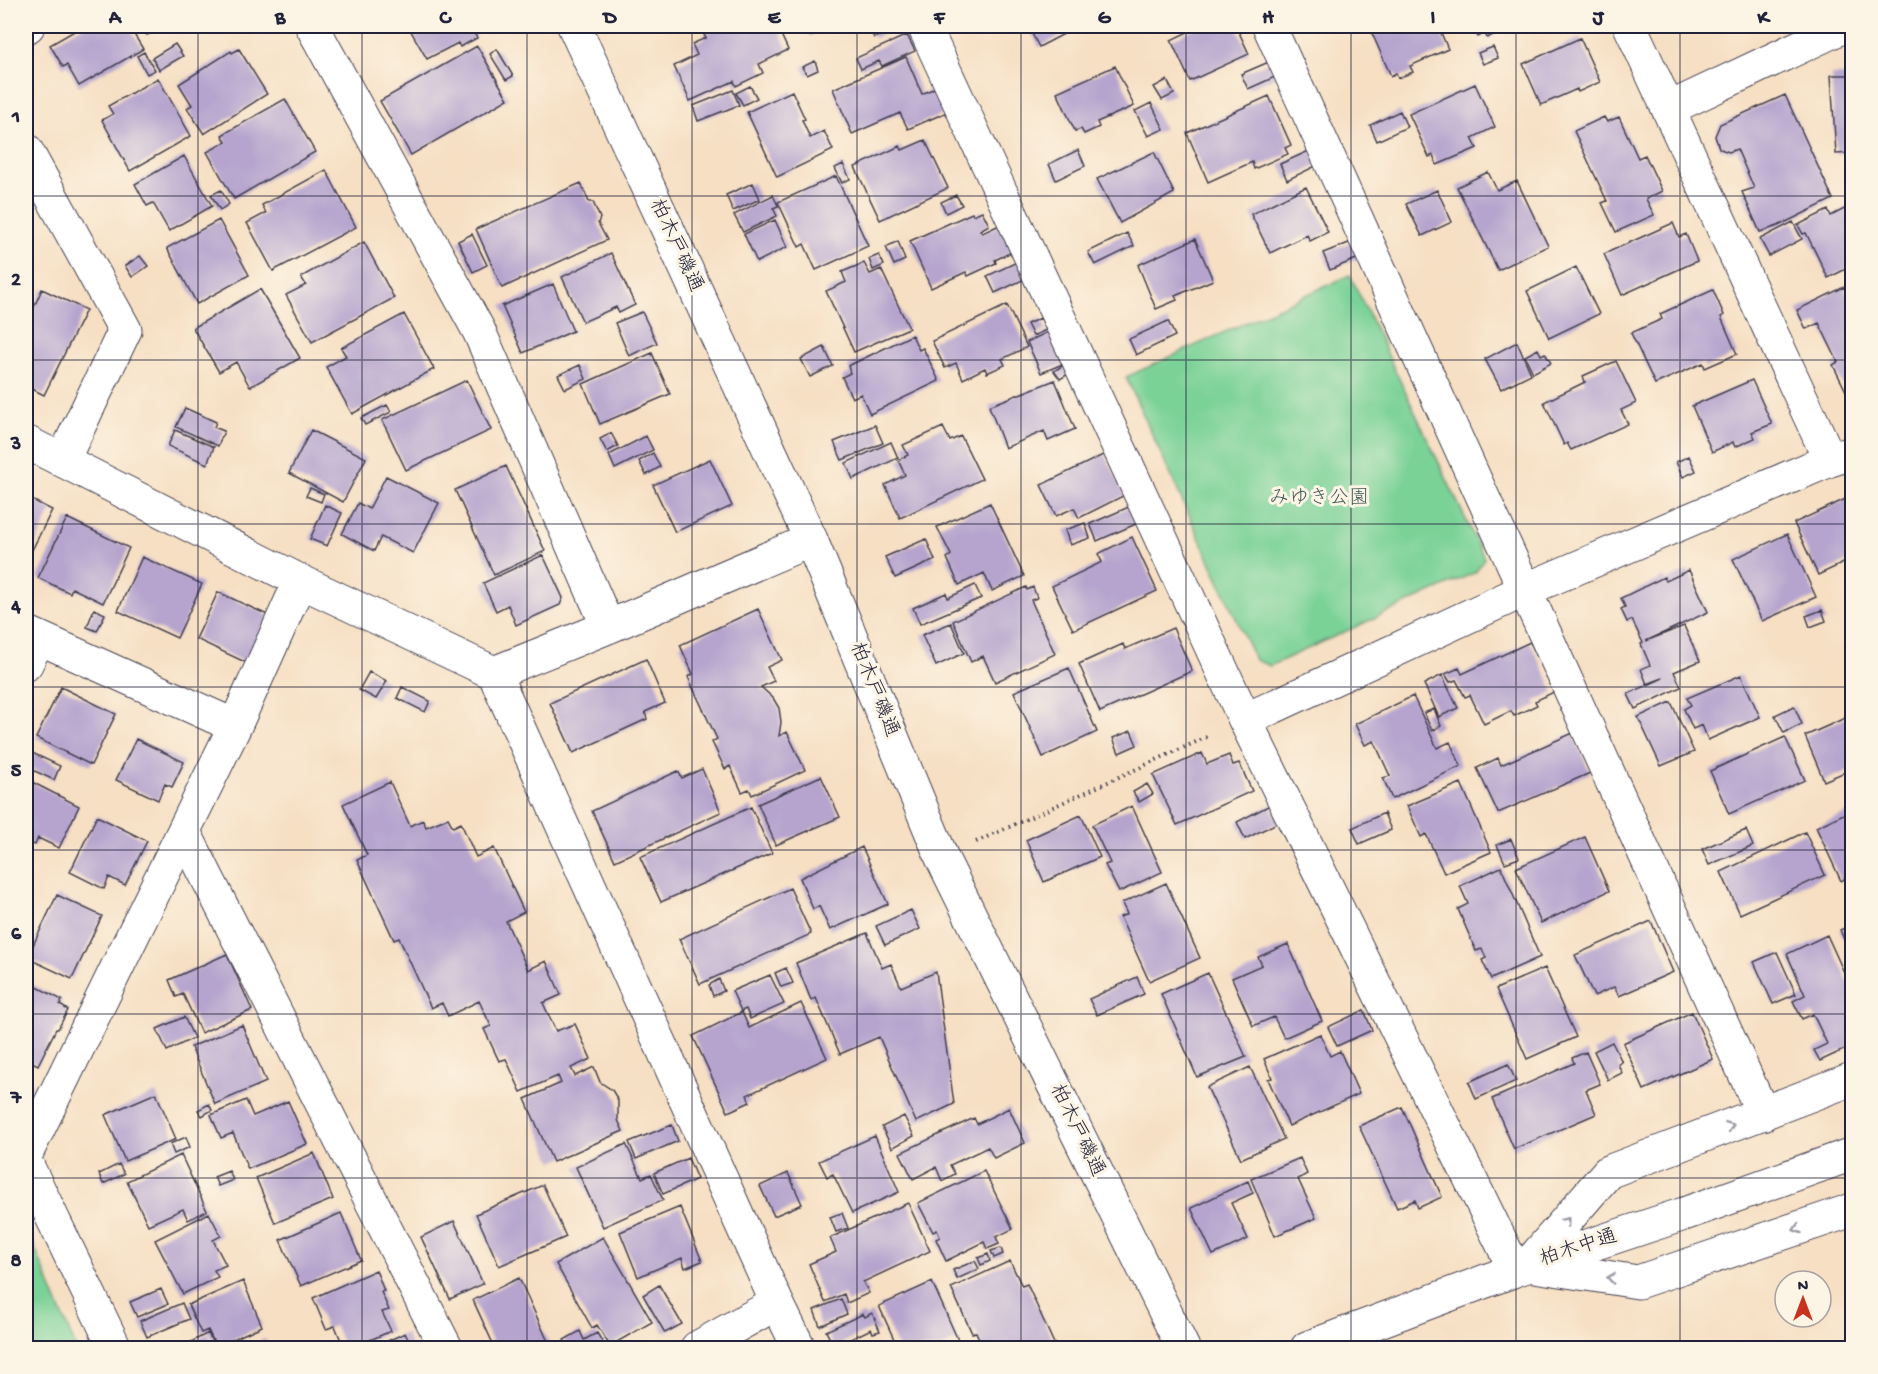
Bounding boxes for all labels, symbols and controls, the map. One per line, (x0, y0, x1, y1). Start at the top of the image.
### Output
text: A (108, 8, 123, 31)
text: B (274, 8, 286, 31)
text: C (439, 8, 453, 31)
text: D (601, 8, 617, 31)
text: E (768, 8, 782, 31)
text: F (933, 8, 946, 31)
text: G (1098, 8, 1112, 31)
text: H (1262, 8, 1274, 31)
text: I (1431, 8, 1436, 31)
text: J (1592, 8, 1605, 31)
text: K (1756, 8, 1771, 31)
text: 1 (11, 107, 20, 130)
street label: 柏木戸磯通 (643, 195, 708, 296)
text: 2 (11, 270, 21, 293)
text: 3 (10, 434, 21, 457)
park label: みゆき公園 (1269, 487, 1369, 511)
text: 4 (10, 597, 21, 620)
street label: 柏木戸磯通 (844, 639, 904, 741)
text: 5 (11, 761, 22, 784)
text: 6 (11, 924, 22, 947)
street label: 柏木戸磯通 (1044, 1080, 1110, 1181)
text: 7 (10, 1088, 23, 1111)
one-way arrow (1725, 1121, 1735, 1134)
one-way arrow (1559, 1217, 1570, 1228)
one-way arrow (1792, 1221, 1803, 1234)
street label: 柏木中通 (1537, 1224, 1621, 1272)
text: 8 (11, 1251, 22, 1274)
north arrow (1773, 1269, 1833, 1329)
one-way arrow (1606, 1272, 1615, 1284)
text: N (1798, 1278, 1809, 1297)

